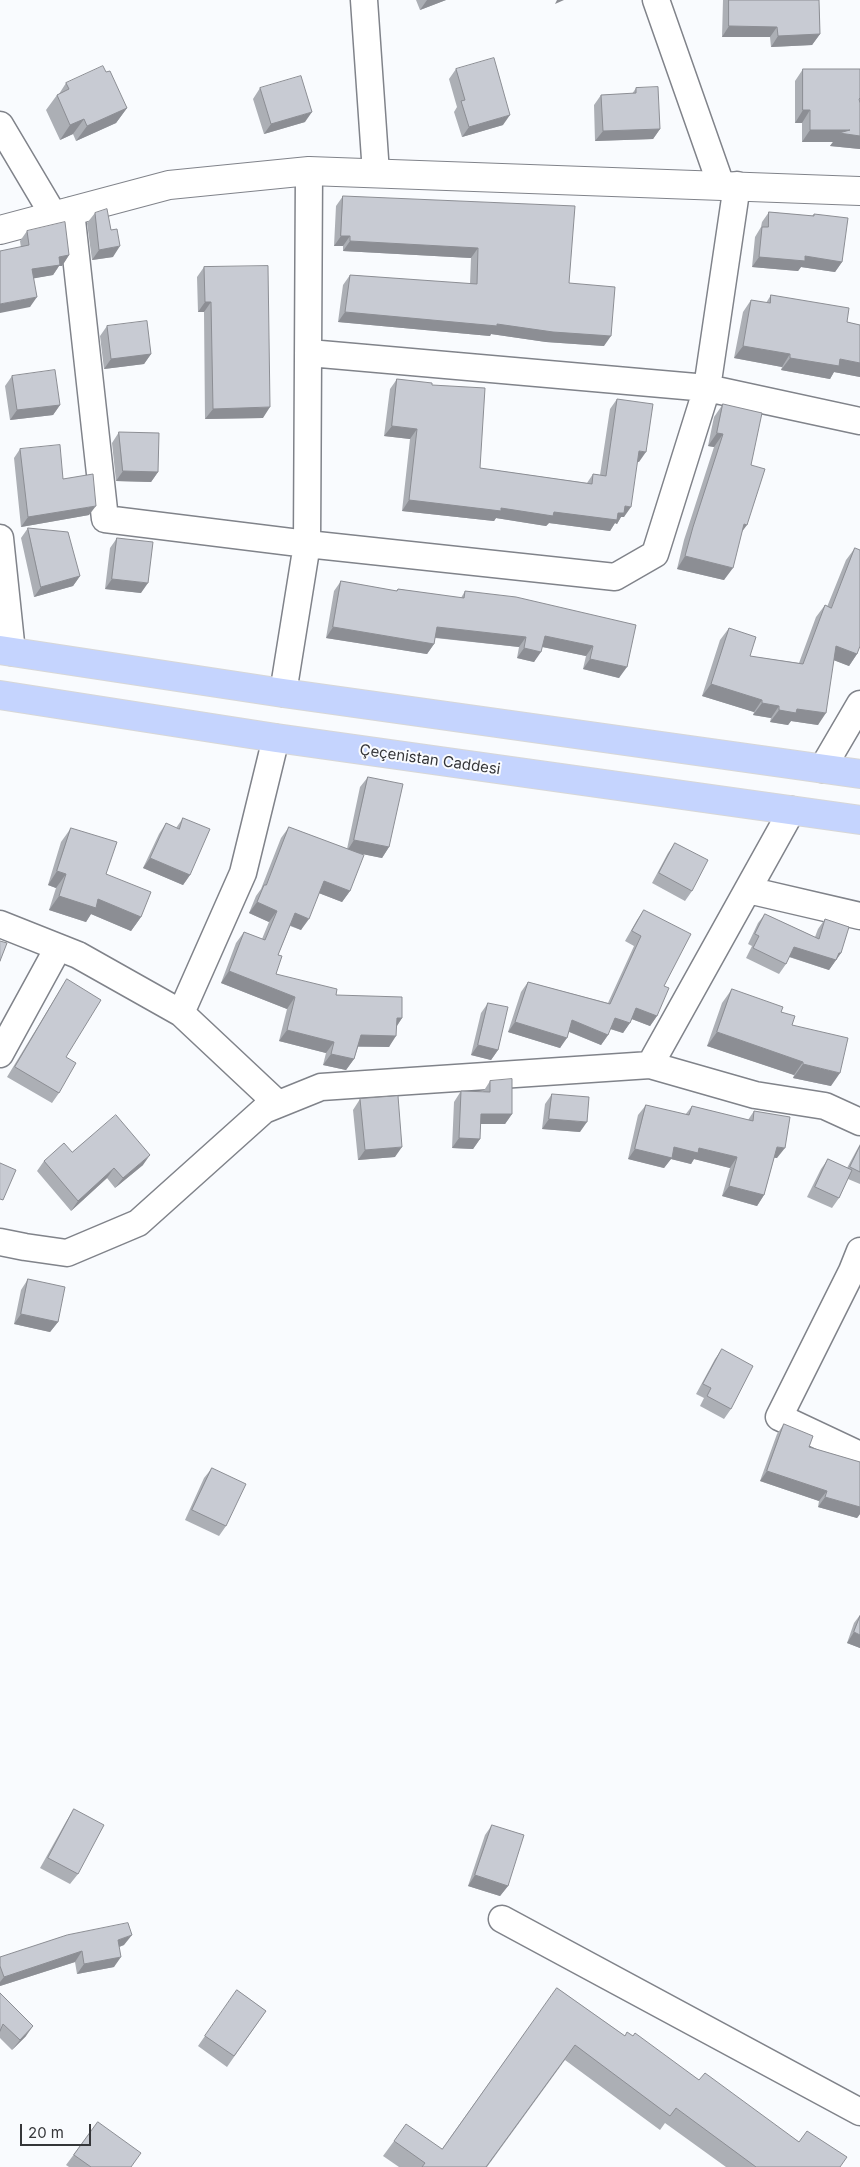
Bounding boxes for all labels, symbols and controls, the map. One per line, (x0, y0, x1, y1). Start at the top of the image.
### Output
street label: Çeçenistan Caddesi (358, 741, 502, 779)
scale bar (22, 2114, 94, 2146)
text: 20 m (28, 2123, 64, 2142)

